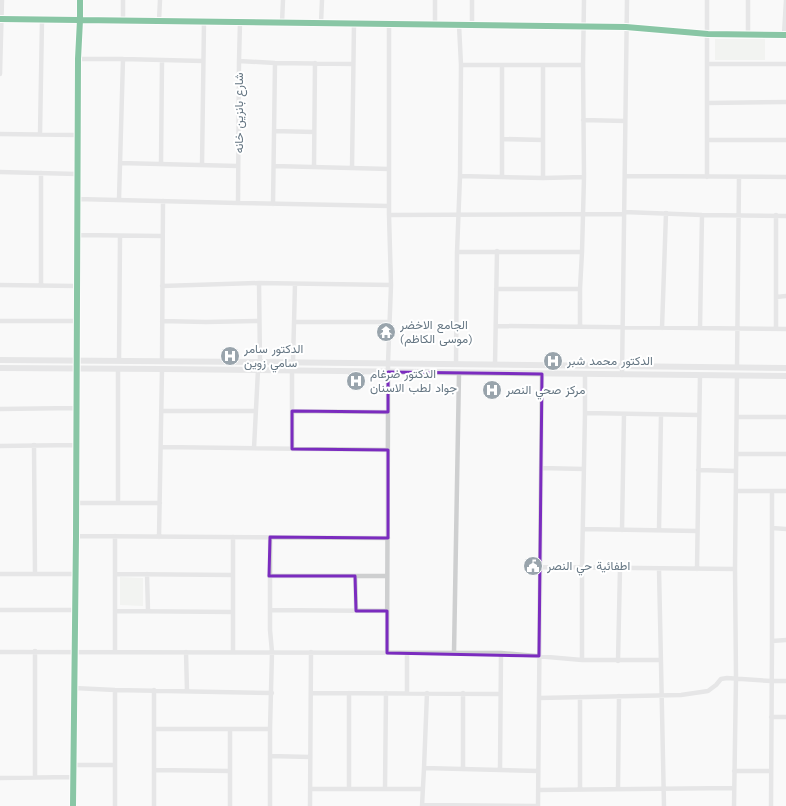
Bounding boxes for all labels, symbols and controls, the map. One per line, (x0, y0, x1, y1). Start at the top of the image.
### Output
street label: شارع بانزين خانه (232, 73, 248, 153)
place label: الجامع الاخضر (موسى الكاظم) (399, 318, 472, 347)
temple icon: الجامع الاخضر (موسى الكاظم) (375, 321, 397, 343)
place label: الدكتور سامر سامي زوين (243, 342, 303, 373)
hospital icon: الدكتور سامر سامي زوين (219, 345, 241, 367)
hospital icon: الدكتور محمد شبر (542, 350, 564, 372)
place label: الدكتور محمد شبر (566, 354, 653, 369)
place label: الدكتور ضرغام جواد لطب الاسنان (370, 367, 457, 396)
hospital icon: الدكتور ضرغام جواد لطب الاسنان (345, 370, 367, 392)
hospital icon: مركز صحي النصر (481, 379, 503, 401)
place label: مركز صحي النصر (505, 383, 585, 400)
public building icon: اطفائية حي النصر (522, 555, 544, 577)
place label: اطفائية حي النصر (546, 559, 630, 576)

